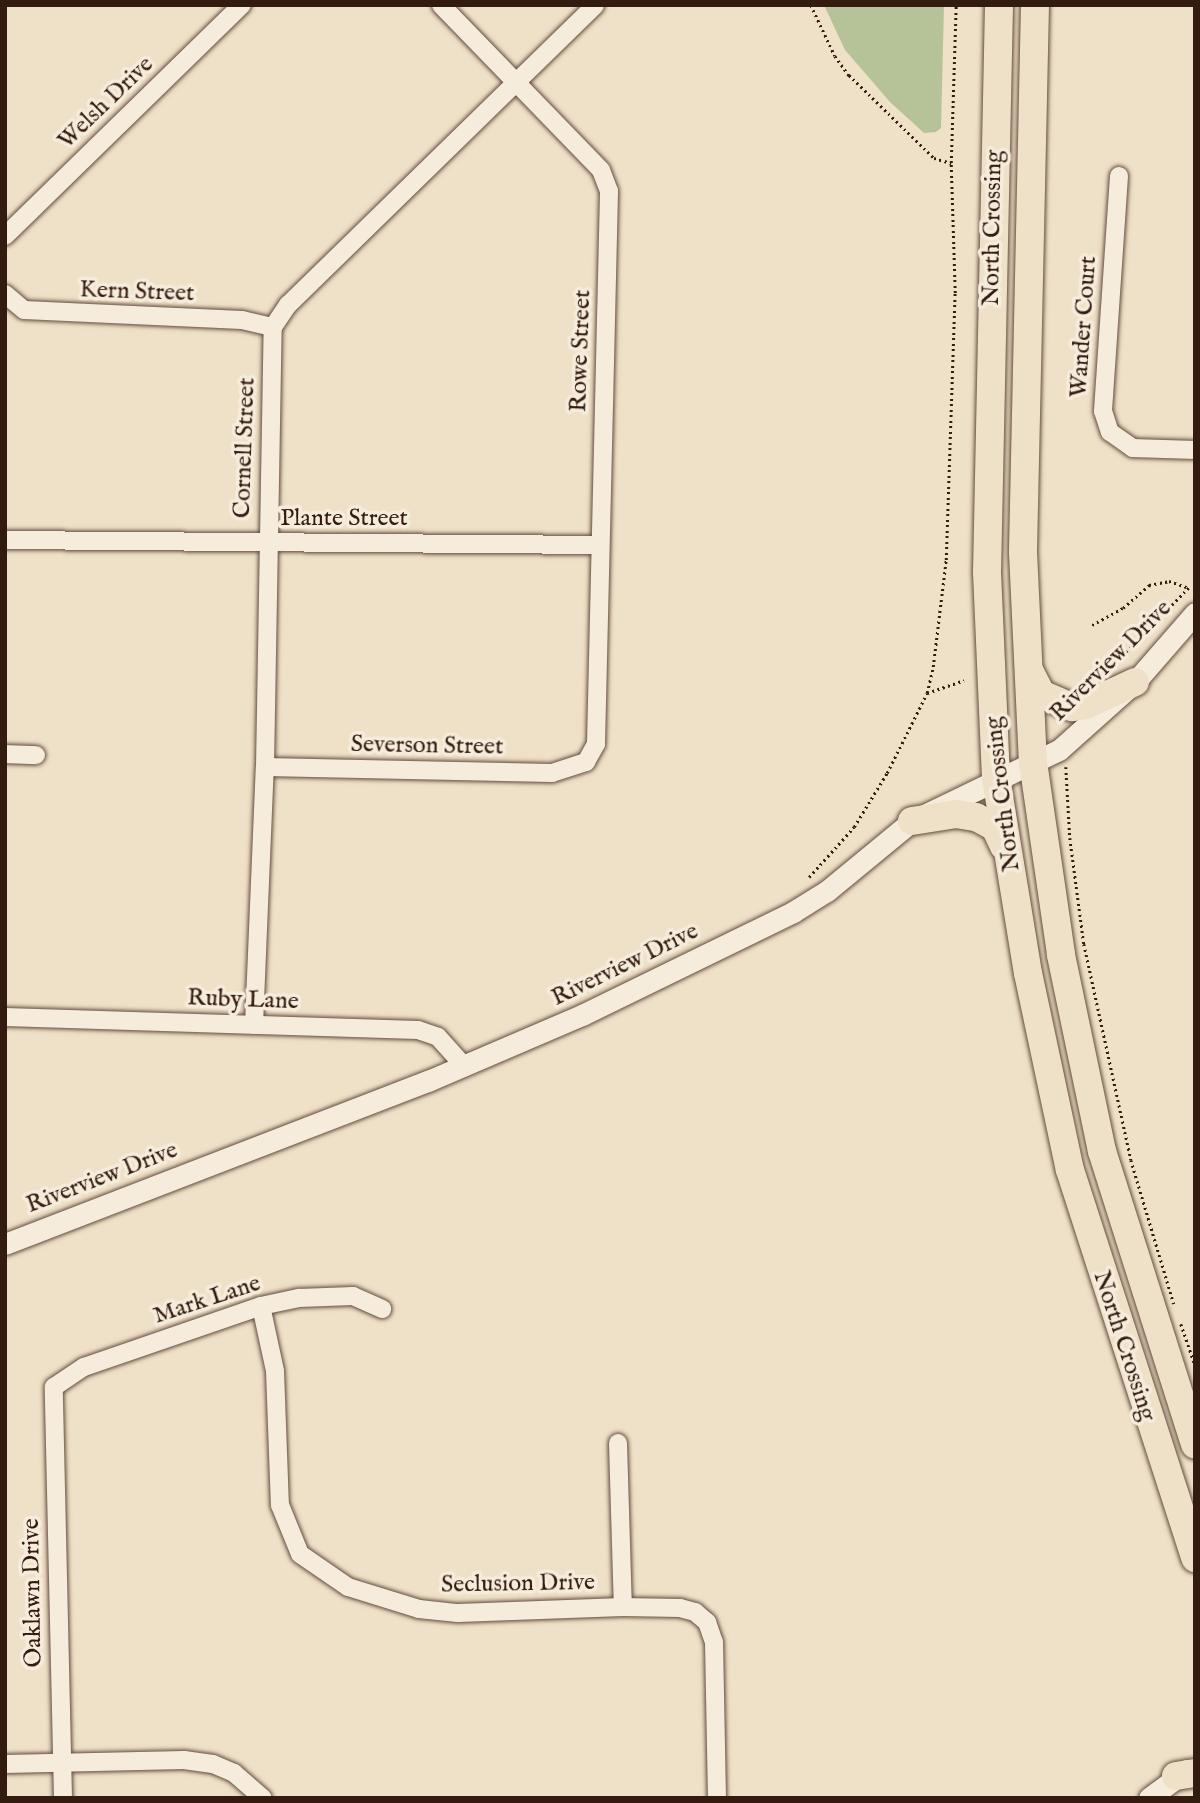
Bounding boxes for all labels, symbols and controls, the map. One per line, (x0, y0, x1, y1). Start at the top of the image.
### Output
street label: Welsh Drive (52, 50, 160, 156)
street label: North Crossing (977, 150, 1009, 306)
street label: Wander Court (1065, 255, 1103, 399)
street label: Kern Street (79, 276, 195, 308)
street label: Rowe Street (564, 289, 598, 413)
street label: Cornell Street (228, 377, 262, 519)
street label: Plante Street (280, 505, 408, 533)
street label: Riverview Drive (1044, 594, 1178, 728)
street label: North Crossing (979, 715, 1027, 873)
street label: Severson Street (350, 730, 504, 762)
street label: Riverview Drive (547, 917, 703, 1013)
street label: Ruby Lane (187, 984, 299, 1016)
street label: Riverview Drive (22, 1136, 182, 1220)
street label: North Crossing (1086, 1267, 1162, 1425)
street label: Mark Lane (150, 1269, 264, 1331)
street label: Oaklawn Drive (17, 1518, 49, 1668)
street label: Seclusion Drive (441, 1568, 595, 1600)

